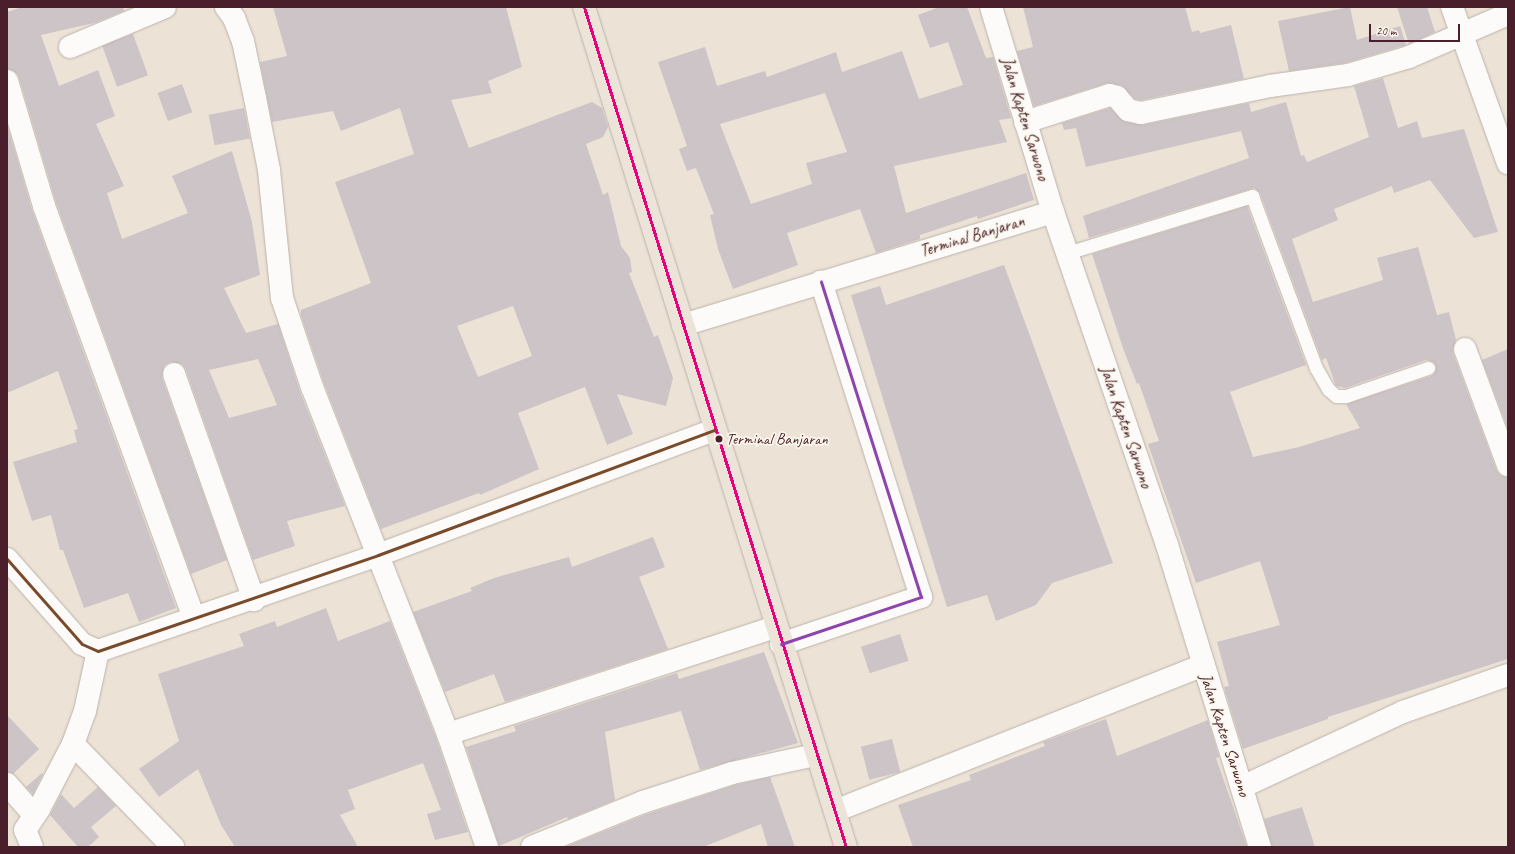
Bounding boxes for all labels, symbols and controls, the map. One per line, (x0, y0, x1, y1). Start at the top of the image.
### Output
scale bar (1371, 16, 1462, 42)
text: 20 m (1376, 23, 1396, 39)
street label: Jalan Kapten Sarwono (996, 55, 1054, 183)
street label: Terminal Banjaran (917, 210, 1027, 262)
street label: Jalan Kapten Sarwono (1095, 363, 1157, 491)
place label: Terminal Banjaran (726, 429, 828, 449)
marker: Terminal Banjaran (714, 434, 724, 444)
street label: Jalan Kapten Sarwono (1195, 671, 1255, 799)

